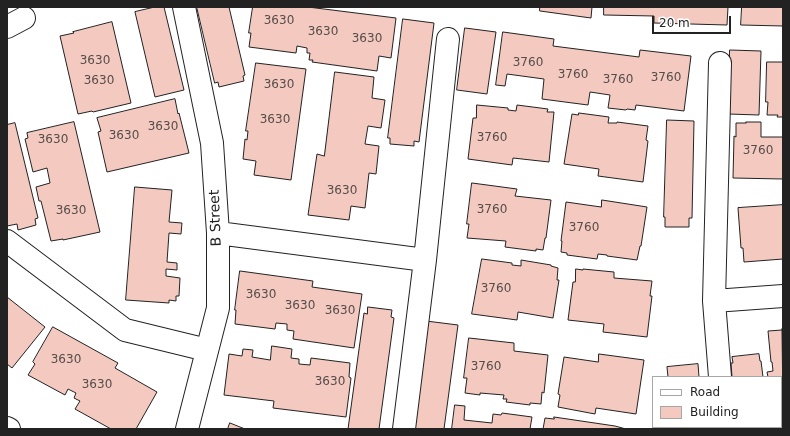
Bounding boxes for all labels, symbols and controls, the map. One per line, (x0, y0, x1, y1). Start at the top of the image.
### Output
scale bar (654, 8, 733, 34)
house number: 3630 (264, 14, 294, 28)
text: 20 m (659, 16, 690, 30)
house number: 3630 (308, 25, 338, 39)
house number: 3630 (352, 32, 382, 46)
house number: 3630 (80, 54, 110, 68)
house number: 3760 (513, 56, 543, 70)
house number: 3760 (558, 68, 588, 82)
house number: 3760 (651, 71, 681, 85)
house number: 3760 (603, 73, 633, 87)
house number: 3630 (84, 74, 114, 88)
house number: 3630 (264, 78, 294, 92)
house number: 3630 (260, 113, 290, 127)
house number: 3630 (148, 120, 178, 134)
house number: 3630 (109, 129, 139, 143)
house number: 3760 (477, 131, 507, 145)
house number: 3630 (38, 133, 68, 147)
house number: 3760 (743, 144, 773, 158)
house number: 3630 (327, 184, 357, 198)
street label: B Street (207, 189, 225, 247)
house number: 3760 (477, 203, 507, 217)
house number: 3630 (56, 204, 86, 218)
house number: 3760 (569, 221, 599, 235)
house number: 3760 (481, 282, 511, 296)
house number: 3630 (246, 288, 276, 302)
house number: 3630 (285, 299, 315, 313)
house number: 3630 (325, 304, 355, 318)
house number: 3630 (51, 353, 81, 367)
house number: 3760 (471, 360, 501, 374)
house number: 3630 (315, 375, 345, 389)
legend (652, 376, 782, 428)
house number: 3630 (82, 378, 112, 392)
text: Road (690, 385, 720, 399)
text: Building (690, 405, 739, 419)

